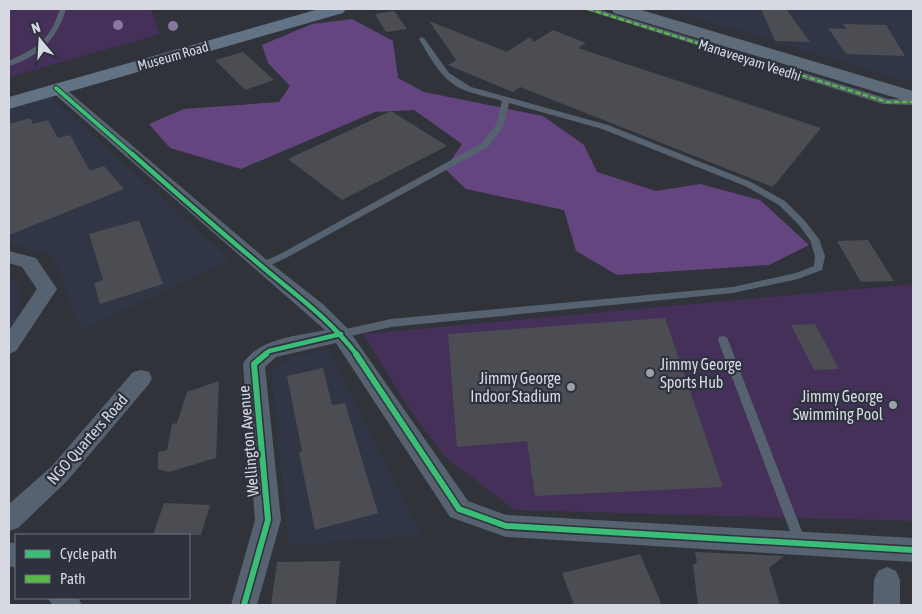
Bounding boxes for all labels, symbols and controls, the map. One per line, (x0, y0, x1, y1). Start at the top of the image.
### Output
north arrow (15, 15, 65, 65)
text: N (30, 19, 42, 37)
street label: Manaveeyam Veedhi (697, 36, 803, 84)
street label: Museum Road (136, 38, 210, 74)
place label: Jimmy George Sports Hub (660, 355, 742, 392)
marker: Jimmy George Sports Hub (644, 367, 656, 379)
place label: Jimmy George Indoor Stadium (470, 369, 561, 405)
marker: Jimmy George Indoor Stadium (565, 381, 577, 393)
street label: Wellington Avenue (234, 385, 263, 497)
place label: Jimmy George Swimming Pool (793, 387, 884, 424)
street label: NGO Quarters Road (43, 390, 131, 488)
marker: Jimmy George Swimming Pool (887, 399, 899, 411)
legend (15, 534, 190, 599)
text: Cycle path (60, 545, 117, 562)
text: Path (60, 570, 86, 587)

